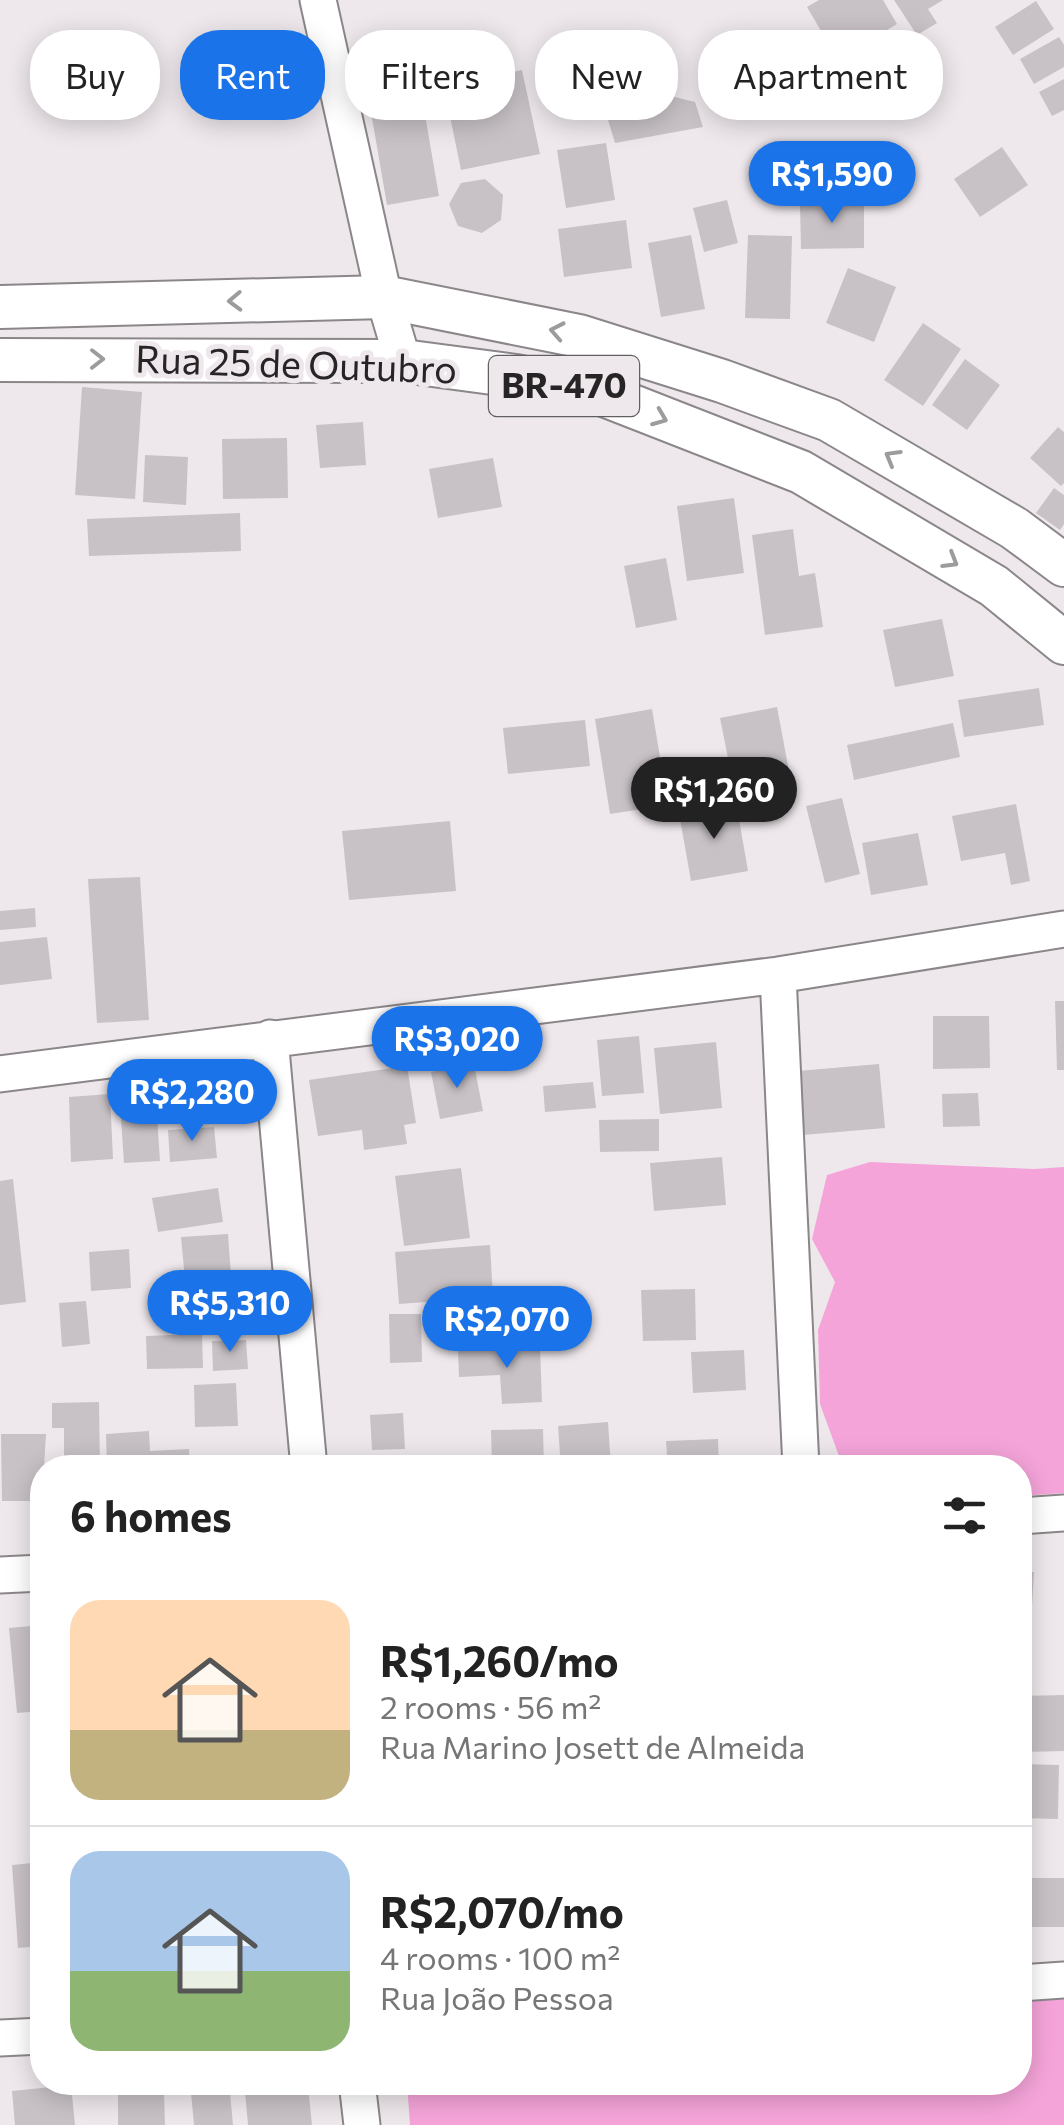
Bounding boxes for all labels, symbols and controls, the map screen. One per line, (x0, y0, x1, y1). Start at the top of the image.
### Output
chip: Buy (30, 30, 160, 120)
chip: Rent (180, 30, 325, 120)
chip: Filters (345, 30, 515, 120)
chip: New (535, 30, 678, 120)
chip: Apartment (698, 30, 943, 120)
pin: R$1,590 (740, 141, 924, 226)
text: R$1,590 (771, 153, 893, 193)
one-way arrow (227, 290, 243, 311)
one-way arrow (549, 322, 566, 343)
street label: Rua 25 de Outubro (134, 333, 458, 392)
one-way arrow (90, 348, 106, 370)
road number: BR-470 (489, 356, 639, 416)
one-way arrow (650, 406, 668, 426)
one-way arrow (885, 450, 903, 470)
one-way arrow (940, 549, 958, 568)
pin: R$1,260 (622, 757, 806, 842)
text: R$1,260 (653, 769, 775, 809)
pin: R$3,020 (365, 1006, 549, 1091)
text: R$3,020 (394, 1018, 520, 1058)
pin: R$2,280 (100, 1059, 284, 1144)
text: R$2,280 (129, 1071, 255, 1111)
pin: R$5,310 (138, 1270, 322, 1355)
text: R$5,310 (169, 1282, 291, 1322)
pin: R$2,070 (415, 1286, 599, 1371)
text: R$2,070 (444, 1298, 570, 1338)
icon: filters (937, 1488, 992, 1543)
text: 6 homes (70, 1489, 232, 1541)
text: R$1,260/mo (380, 1634, 619, 1686)
icon: home (150, 1640, 270, 1760)
text: 2 rooms · 56 m² (380, 1686, 601, 1726)
text: Rua Marino Josett de Almeida (380, 1726, 805, 1766)
text: R$2,070/mo (380, 1885, 624, 1937)
icon: home (150, 1891, 270, 2011)
text: 4 rooms · 100 m² (380, 1937, 620, 1977)
text: Rua João Pessoa (380, 1977, 614, 2017)

